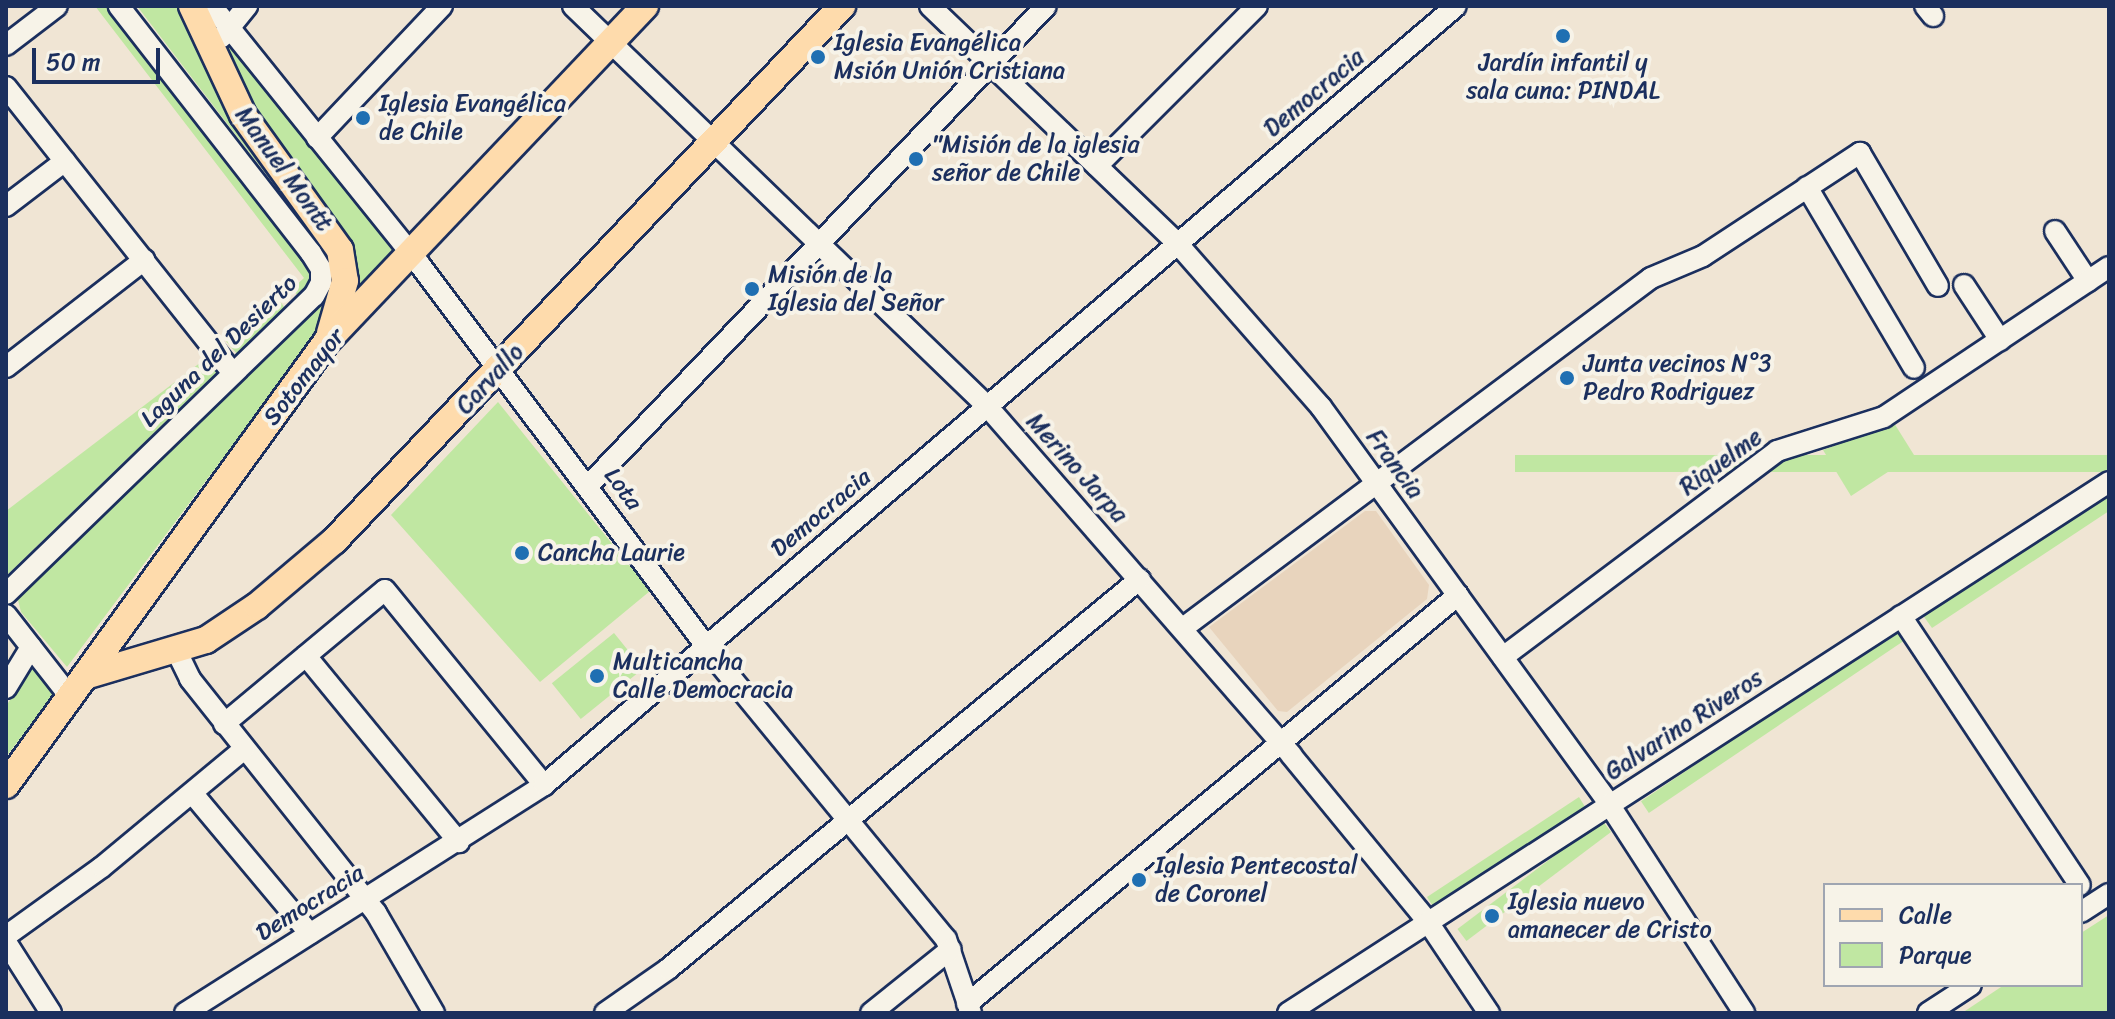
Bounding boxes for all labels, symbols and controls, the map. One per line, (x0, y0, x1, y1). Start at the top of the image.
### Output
marker: Jardín infantil y sala cuna: PINDAL (1554, 27, 1572, 45)
place label: Iglesia Evangélica Msión Unión Cristiana (834, 29, 1065, 85)
scale bar (36, 32, 164, 82)
text: 50 m (46, 41, 101, 83)
street label: Democracia (1258, 43, 1370, 143)
marker: Iglesia Evangélica Msión Unión Cristiana (809, 48, 827, 66)
place label: Jardín infantil y sala cuna: PINDAL (1466, 49, 1660, 105)
place label: Iglesia Evangélica de Chile (379, 90, 566, 146)
street label: Manuel Montt (229, 101, 339, 237)
marker: Iglesia Evangélica de Chile (354, 109, 372, 127)
place label: "Misión de la iglesia señor de Chile (932, 131, 1140, 187)
marker: "Misión de la iglesia señor de Chile (907, 150, 925, 168)
place label: Misión de la Iglesia del Señor (768, 261, 944, 317)
street label: Laguna del Desierto (135, 269, 303, 433)
marker: Misión de la Iglesia del Señor (743, 280, 761, 298)
street label: Sotomayor (257, 323, 351, 431)
street label: Carvallo (450, 338, 530, 420)
place label: Junta vecinos N°3 Pedro Rodriguez (1583, 350, 1773, 406)
marker: Junta vecinos N°3 Pedro Rodriguez (1558, 369, 1576, 387)
street label: Merino Jarpa (1020, 407, 1134, 529)
street label: Riquelme (1674, 422, 1768, 502)
street label: Francia (1360, 424, 1430, 504)
street label: Lota (598, 462, 648, 516)
street label: Democracia (765, 463, 877, 563)
place label: Cancha Laurie (538, 539, 686, 567)
marker: Cancha Laurie (513, 544, 531, 562)
place label: Multicancha Calle Democracia (613, 648, 794, 704)
street label: Galvarino Riveros (1600, 664, 1768, 786)
marker: Multicancha Calle Democracia (588, 667, 606, 685)
place label: Iglesia Pentecostal de Coronel (1155, 852, 1357, 908)
street label: Democracia (251, 859, 369, 947)
marker: Iglesia Pentecostal de Coronel (1130, 871, 1148, 889)
legend (1823, 883, 2083, 987)
place label: Iglesia nuevo amanecer de Cristo (1508, 888, 1711, 944)
text: Calle (1899, 894, 1952, 936)
marker: Iglesia nuevo amanecer de Cristo (1483, 907, 1501, 925)
text: Parque (1899, 934, 1972, 976)

